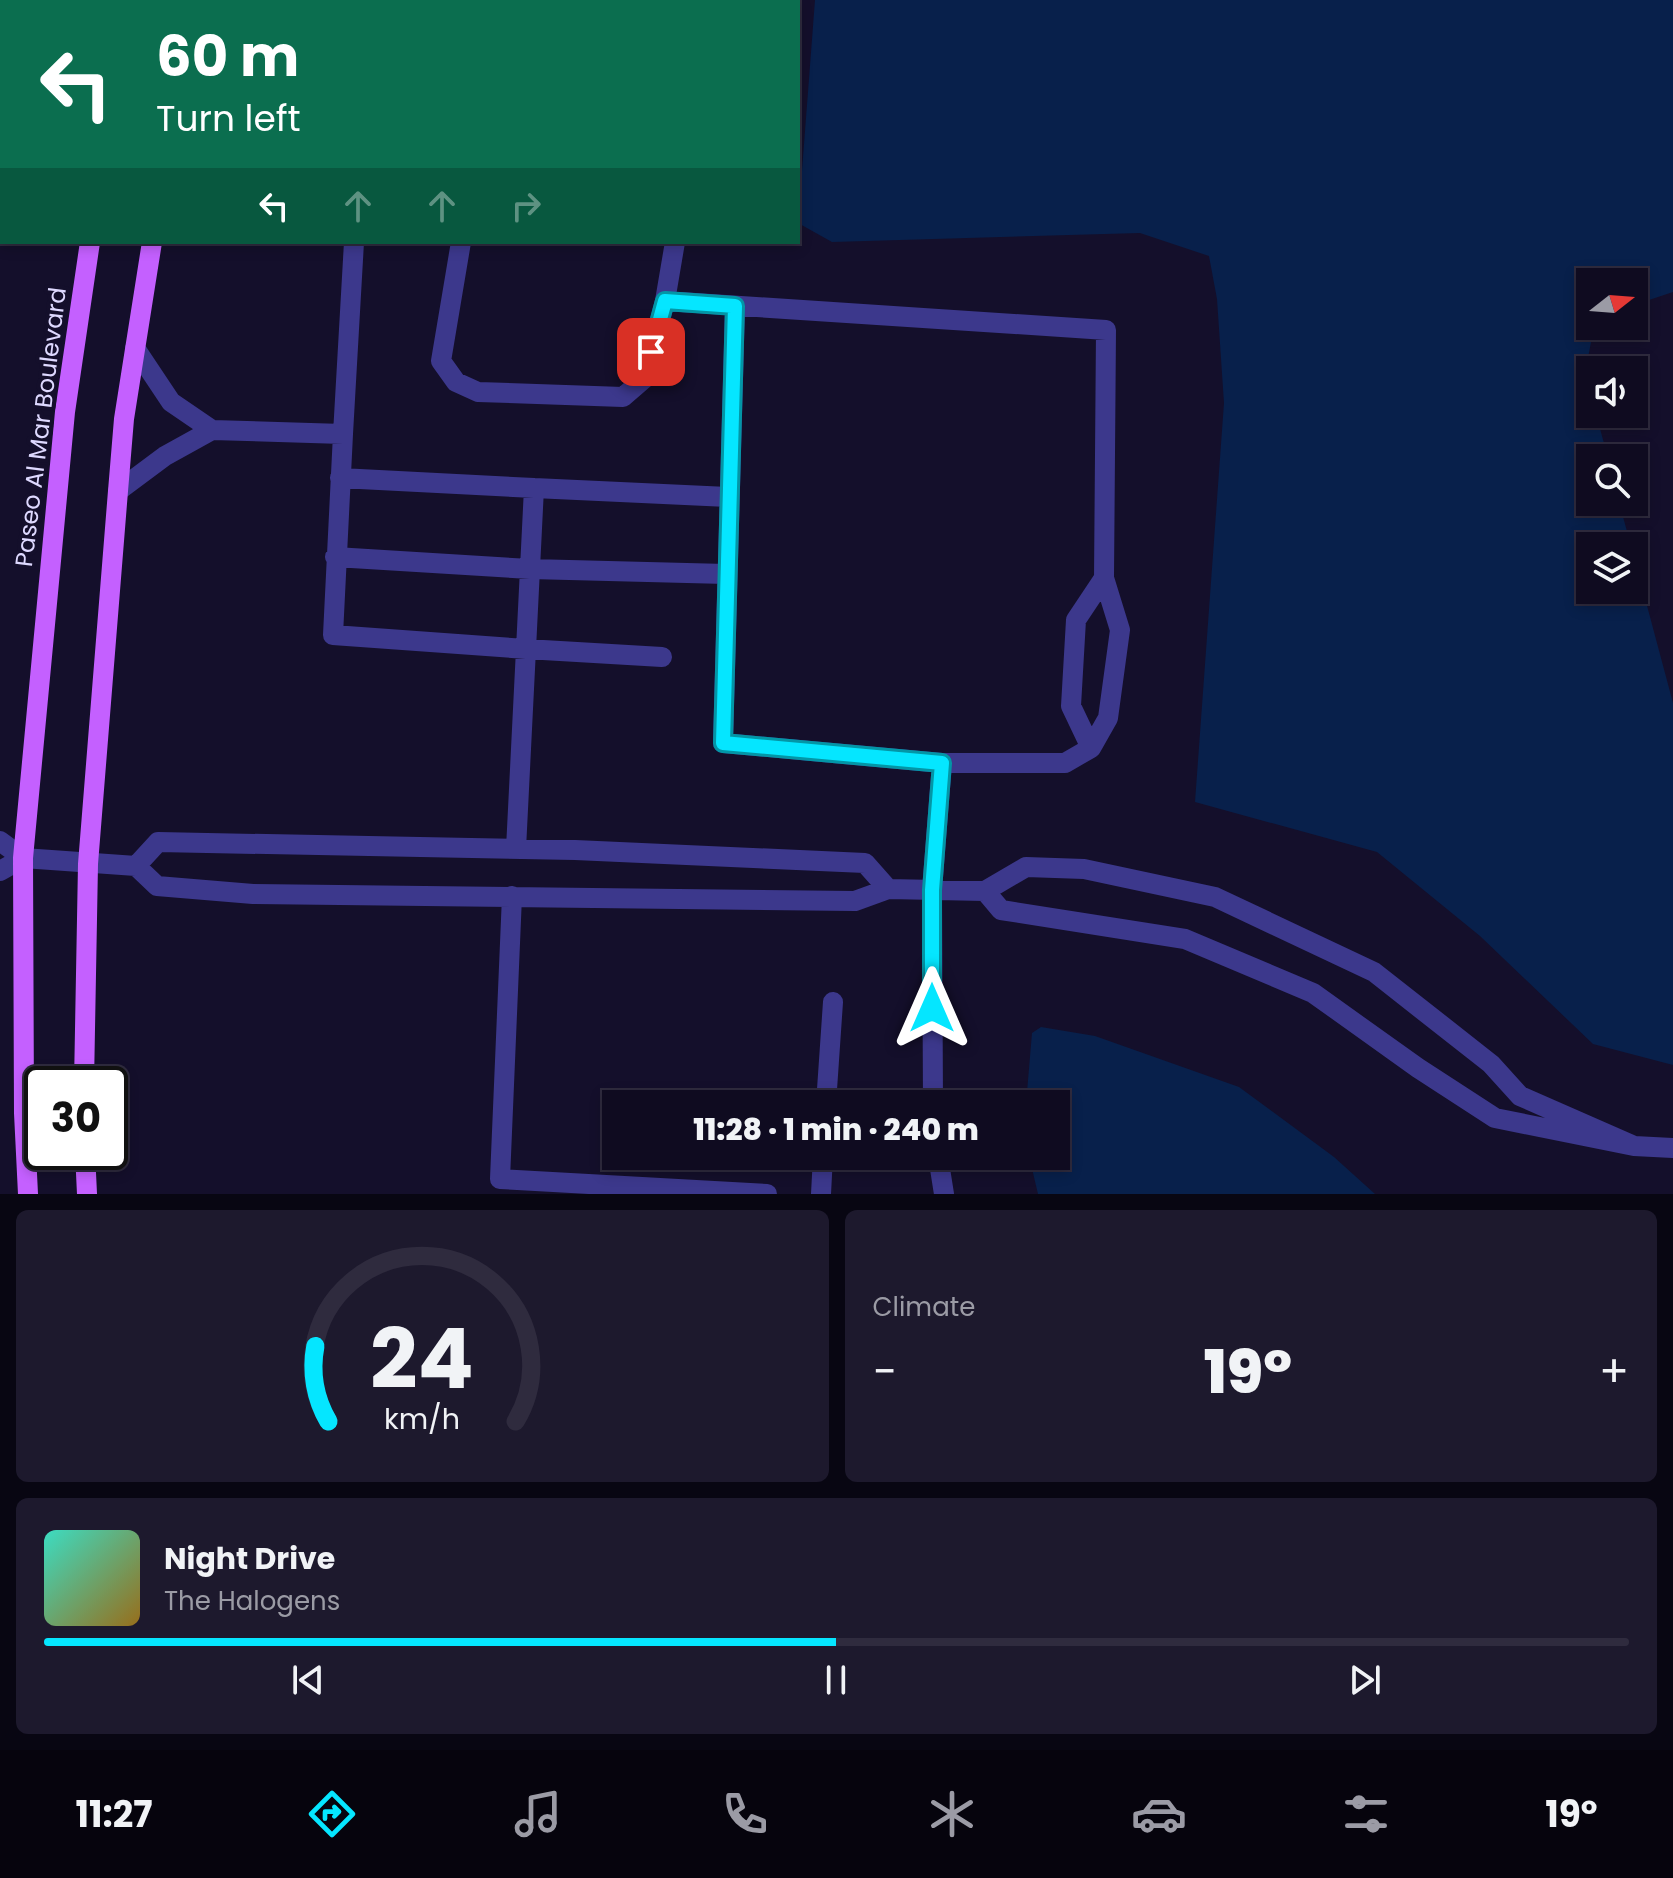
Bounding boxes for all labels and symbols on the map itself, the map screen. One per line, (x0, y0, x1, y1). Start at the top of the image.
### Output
north arrow (1576, 268, 1648, 340)
street label: Paseo Al Mar Boulevard (7, 285, 74, 568)
pin (617, 318, 685, 386)
position arrow (890, 966, 974, 1050)
speed limit sign: 30 (24, 1066, 128, 1170)

